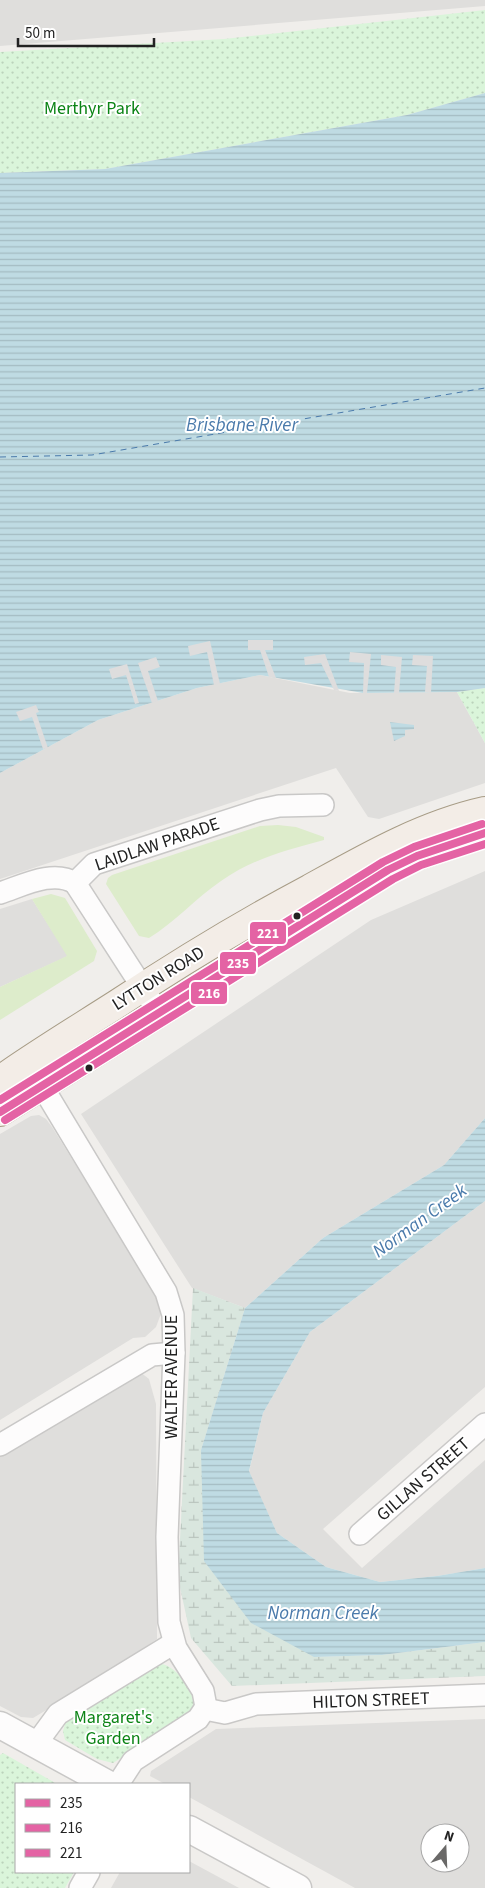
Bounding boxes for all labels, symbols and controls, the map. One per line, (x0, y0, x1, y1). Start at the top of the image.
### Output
scale bar (18, 15, 154, 47)
text: 50 m (25, 23, 55, 44)
park label: Merthyr Park (44, 96, 140, 121)
water label: Brisbane River (186, 412, 299, 439)
street label: LAIDLAW PARADE (91, 811, 223, 878)
unlabelled marker (292, 911, 302, 921)
line badge: 221 (249, 921, 287, 945)
text: 221 (257, 924, 279, 944)
street label: LYTTON ROAD (107, 940, 209, 1017)
line badge: 235 (219, 951, 257, 975)
text: 235 (227, 954, 249, 974)
line badge: 216 (190, 981, 228, 1005)
text: 216 (198, 984, 220, 1004)
unlabelled marker (84, 1063, 94, 1073)
water label: Norman Creek (367, 1177, 474, 1265)
street label: WALTER AVENUE (159, 1315, 184, 1439)
street label: GILLAN STREET (371, 1432, 476, 1527)
water label: Norman Creek (267, 1600, 380, 1627)
street label: HILTON STREET (312, 1686, 430, 1715)
park label: Margaret's Garden (74, 1705, 152, 1751)
legend (15, 1783, 190, 1873)
text: 235 (60, 1793, 82, 1814)
text: 216 (60, 1818, 82, 1839)
north arrow (420, 1823, 470, 1873)
text: N (441, 1826, 457, 1848)
text: 221 (60, 1843, 82, 1864)

